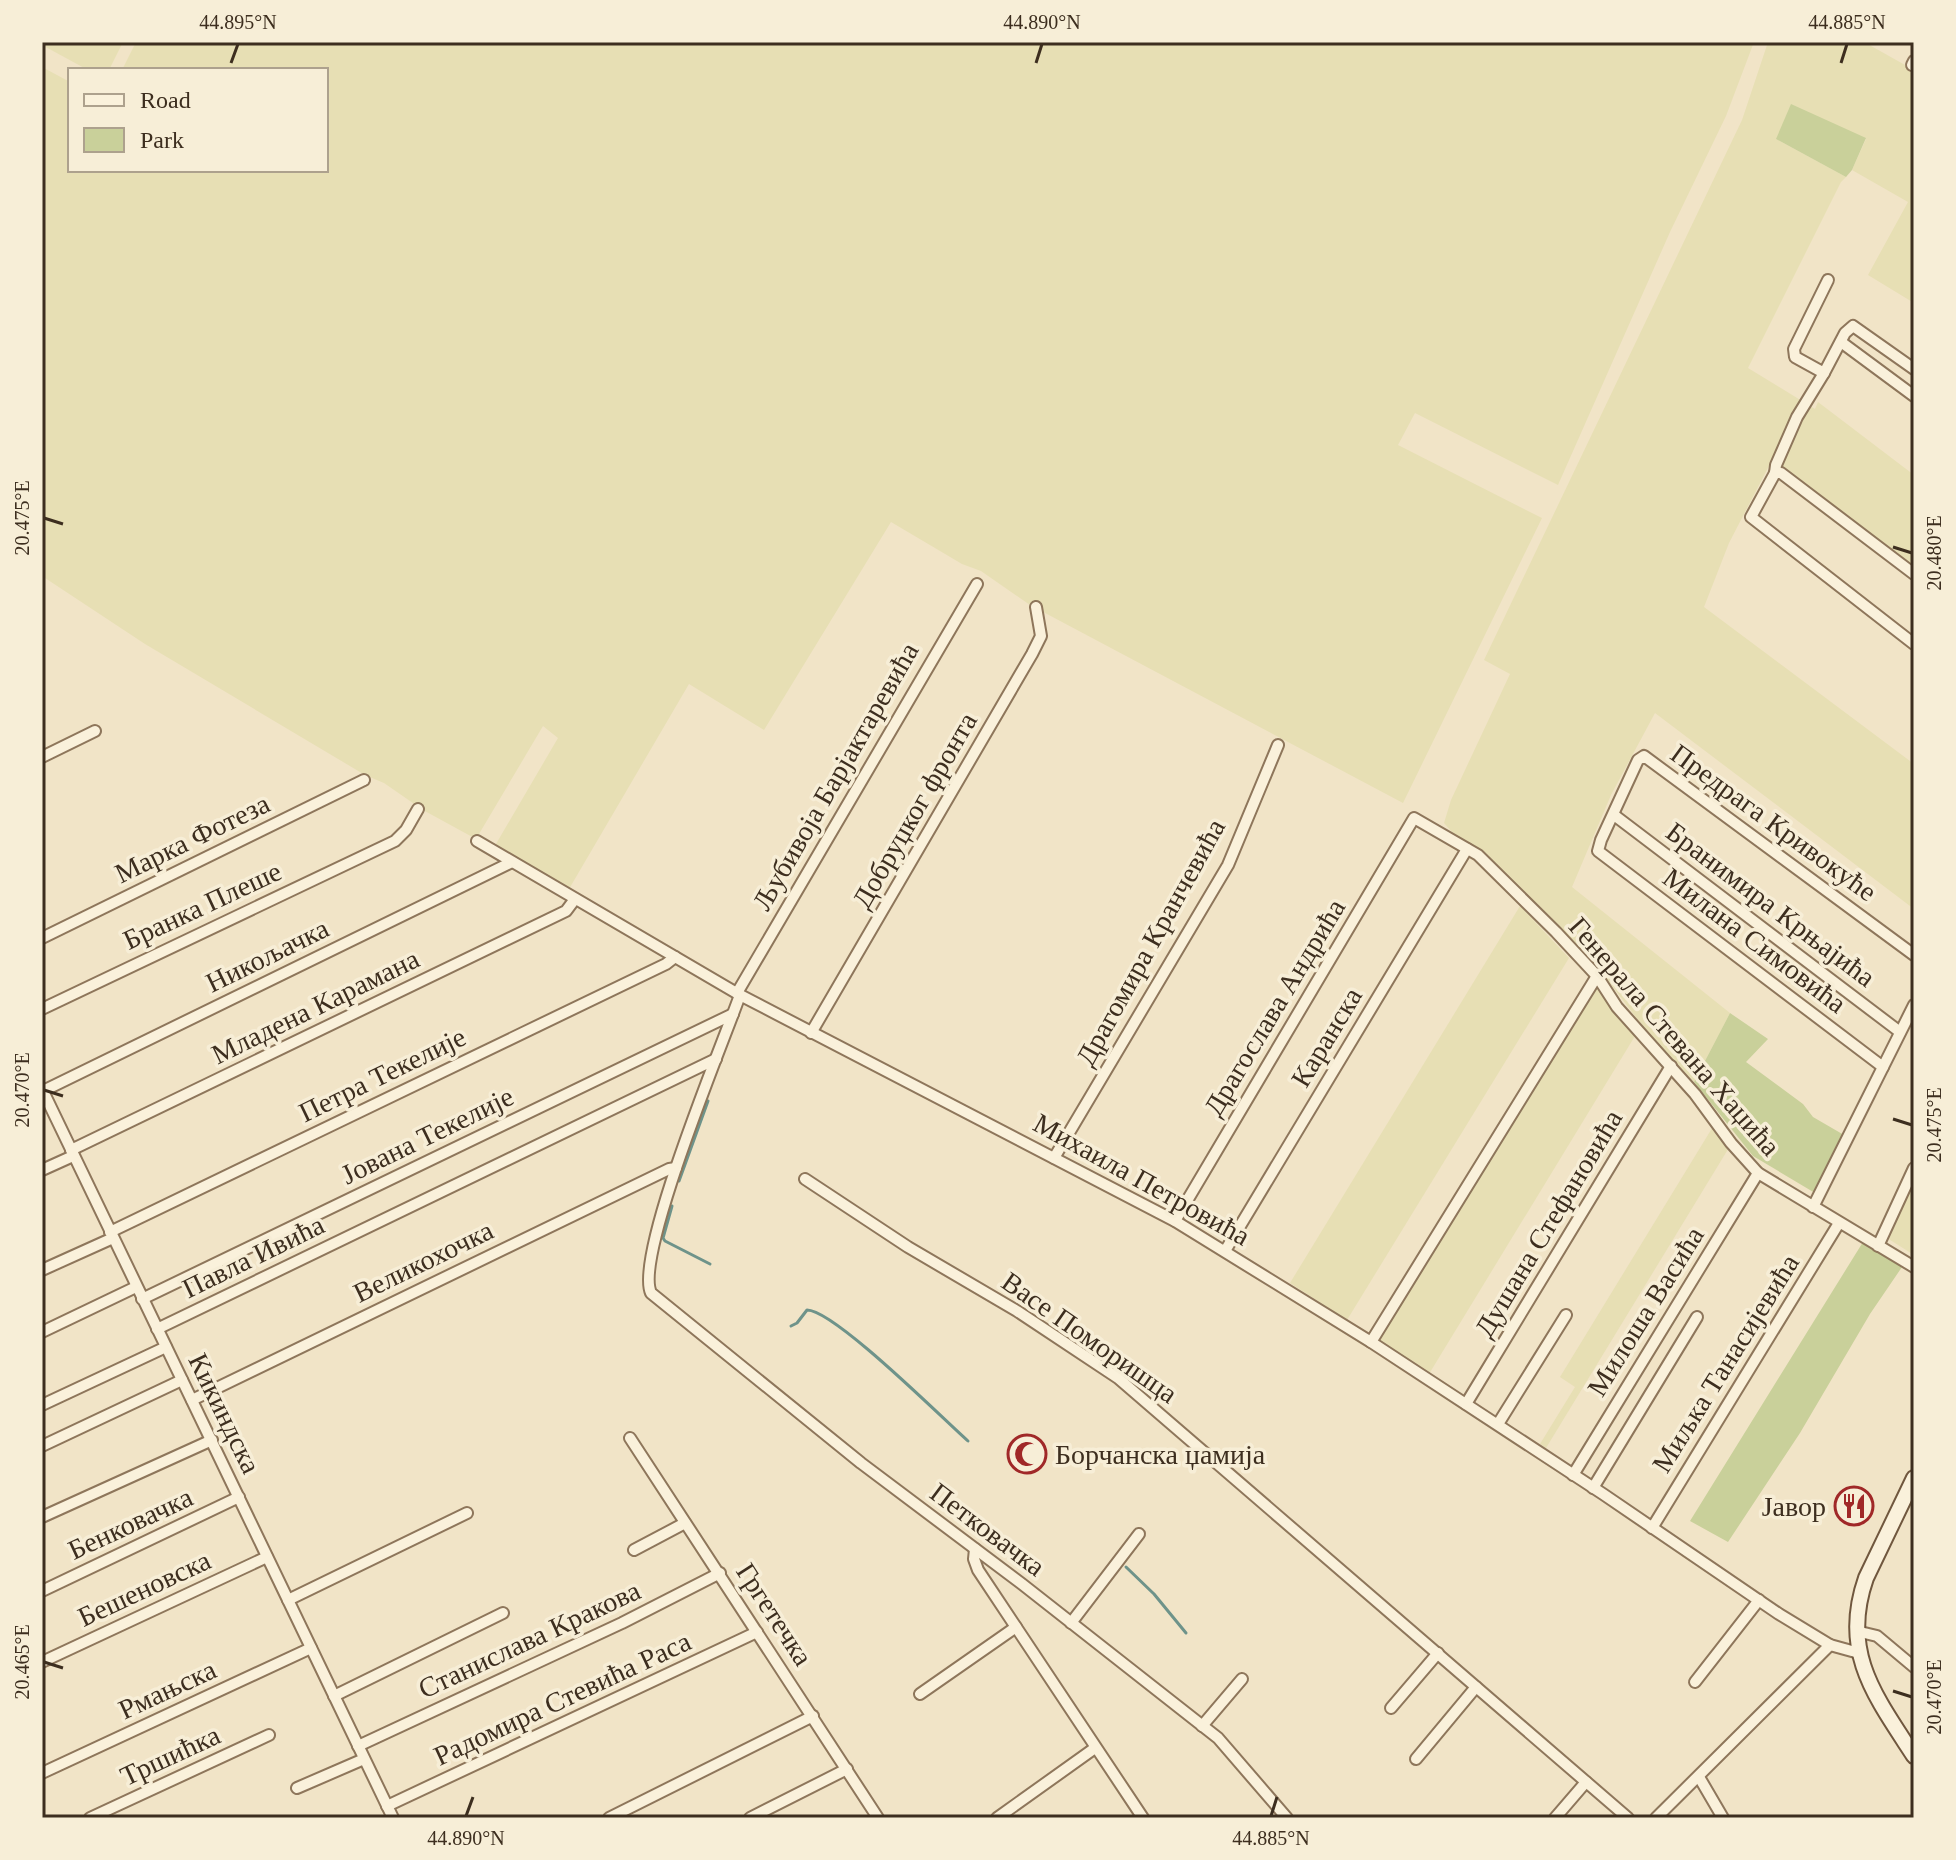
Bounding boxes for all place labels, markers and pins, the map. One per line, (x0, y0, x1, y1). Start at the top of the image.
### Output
mosque icon: Борчанска џамија (1006, 1433, 1048, 1475)
place label: Борчанска џамија (1055, 1439, 1266, 1470)
restaurant icon: Јавор (1833, 1485, 1875, 1527)
place label: Јавор (1762, 1491, 1826, 1522)

